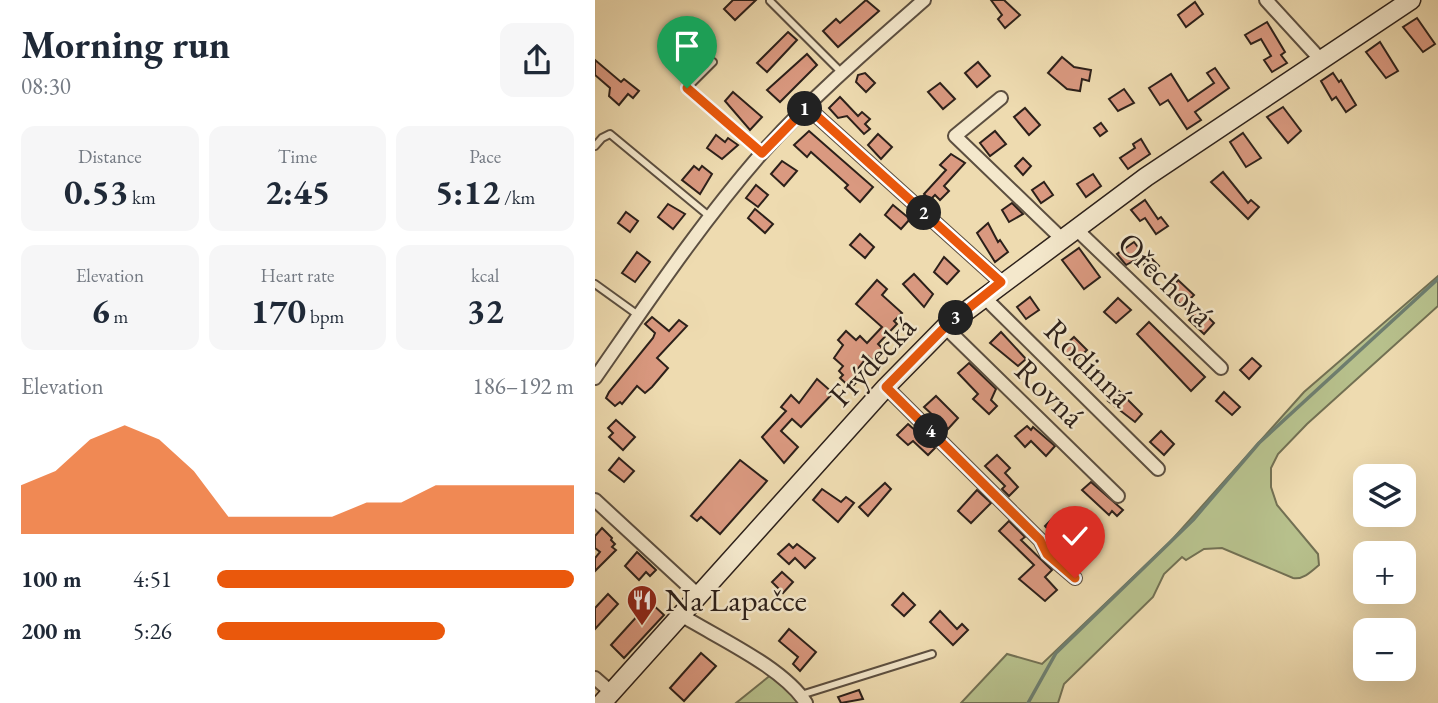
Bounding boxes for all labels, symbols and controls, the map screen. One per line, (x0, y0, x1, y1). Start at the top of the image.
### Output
pin (657, 16, 717, 88)
text: Morning run (21, 20, 230, 69)
button: share (500, 23, 574, 97)
icon: arrive (668, 27, 706, 65)
text: 08:30 (21, 71, 71, 101)
pin: 1 (787, 92, 823, 126)
text: 1 (799, 96, 810, 121)
text: Distance (78, 144, 142, 169)
text: Time (278, 144, 317, 169)
text: Pace (469, 144, 501, 169)
text: 0.53 (64, 169, 128, 214)
text: 2:45 (265, 169, 330, 214)
text: 5:12 (435, 169, 500, 214)
text: km (128, 185, 156, 210)
text: /km (500, 185, 535, 210)
pin: 2 (907, 196, 941, 230)
text: 2 (918, 200, 929, 225)
street label: Ořechová (1109, 223, 1223, 335)
text: Elevation (76, 263, 144, 288)
text: Heart rate (261, 263, 334, 288)
text: kcal (471, 263, 499, 288)
text: 6 (91, 288, 110, 333)
text: 170 (251, 288, 306, 333)
text: 32 (467, 288, 504, 333)
pin: 3 (939, 300, 973, 336)
text: m (110, 304, 128, 329)
text: bpm (306, 304, 344, 329)
text: 3 (950, 305, 961, 330)
street label: Frýdecká (819, 306, 925, 415)
street label: Rodinná (1036, 310, 1143, 417)
street label: Rovná (1006, 349, 1094, 437)
text: Elevation (21, 371, 104, 401)
text: 186–192 m (473, 371, 574, 401)
pin: 4 (913, 414, 949, 448)
text: 4 (925, 418, 936, 443)
map controls (1353, 464, 1416, 681)
button: layers (1353, 464, 1416, 527)
pin (1045, 506, 1105, 578)
icon: check (1056, 517, 1094, 555)
button: + (1353, 541, 1416, 604)
text: 100 m (21, 564, 82, 594)
text: 4:51 (133, 564, 172, 594)
place label: Na Lapačce (665, 579, 807, 621)
restaurant icon: Na Lapačce (625, 583, 659, 627)
text: 200 m (21, 616, 82, 646)
text: 5:26 (133, 616, 172, 646)
button: − (1353, 618, 1416, 681)

